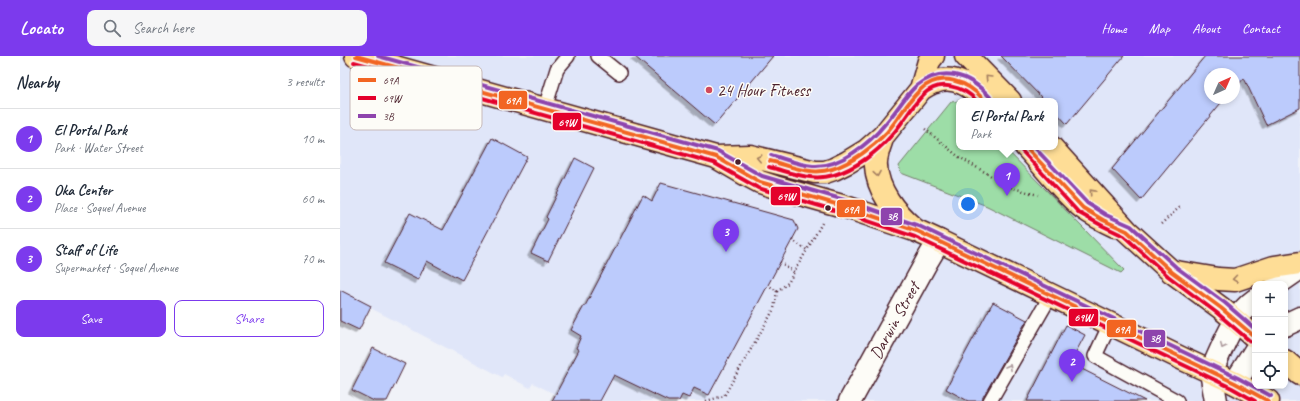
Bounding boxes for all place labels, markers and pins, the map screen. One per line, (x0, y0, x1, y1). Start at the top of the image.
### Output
place label: 24 Hour Fitness (717, 80, 811, 101)
marker: 24 Hour Fitness (704, 85, 714, 95)
unlabelled marker (733, 157, 743, 167)
pin: 1 (994, 163, 1020, 196)
unlabelled marker (823, 203, 833, 213)
pin: 3 (713, 219, 739, 252)
pin: 2 (1059, 349, 1085, 382)

